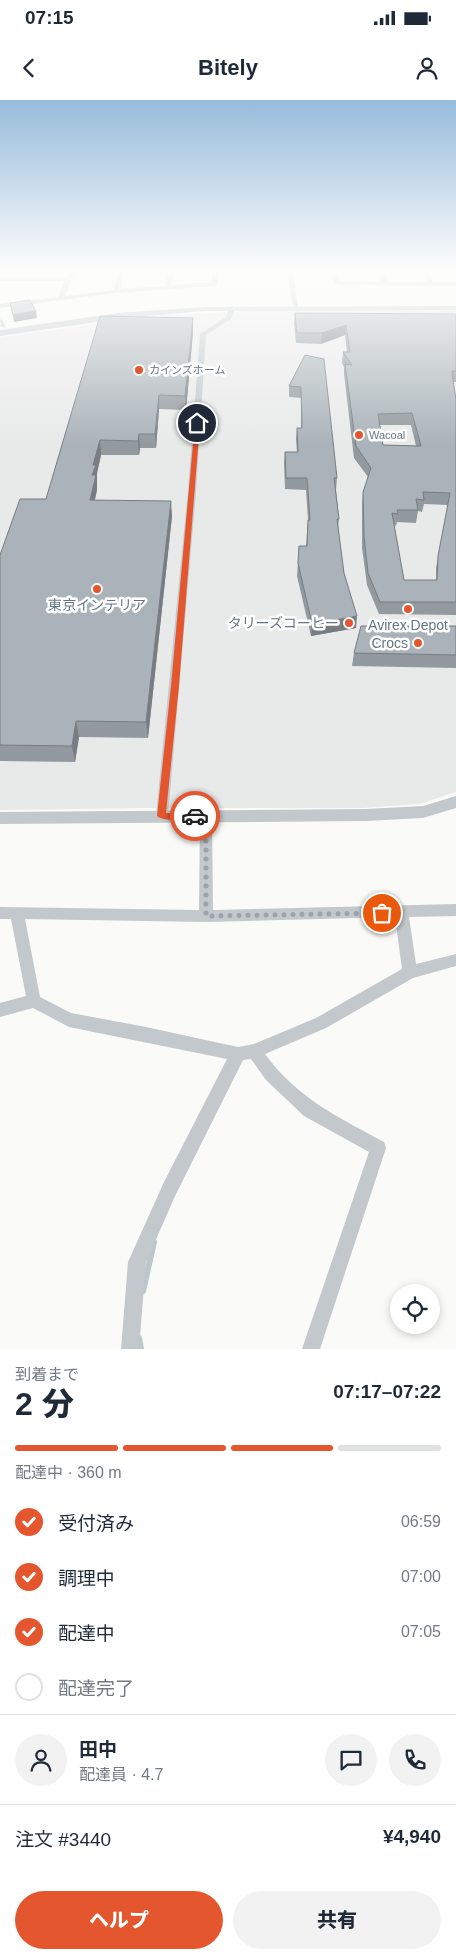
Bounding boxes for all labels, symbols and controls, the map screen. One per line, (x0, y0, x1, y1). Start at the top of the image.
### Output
text: 07:15 (25, 7, 74, 28)
icon: back (15, 54, 43, 82)
icon: person (413, 54, 441, 82)
text: Bitely (198, 55, 258, 80)
marker: カインズホーム (133, 364, 145, 376)
place label: カインズホーム (149, 364, 225, 376)
pin (176, 402, 218, 444)
icon: home (183, 409, 211, 437)
marker: Wacoal (353, 429, 365, 441)
place label: Wacoal (369, 429, 405, 441)
marker: 東京インテリア (91, 583, 103, 595)
place label: 東京インテリア (48, 597, 146, 613)
marker: Avirex Depot (402, 603, 414, 615)
place label: タリーズコーヒー (228, 615, 339, 631)
marker: タリーズコーヒー (343, 617, 355, 629)
place label: Avirex Depot (368, 617, 448, 633)
place label: Crocs (371, 635, 408, 651)
marker: Crocs (412, 637, 424, 649)
courier (170, 791, 220, 841)
icon: car (181, 802, 209, 830)
pin (361, 892, 403, 934)
icon: bag (368, 899, 396, 927)
map controls (390, 1284, 440, 1334)
button: locate (390, 1284, 440, 1334)
text: 到着まで (15, 1366, 79, 1383)
text: 07:17–07:22 (333, 1381, 441, 1402)
text: 2 分 (15, 1386, 74, 1422)
text: 配達中 · 360 m (15, 1464, 122, 1481)
icon: check (15, 1508, 43, 1536)
text: 受付済み (58, 1513, 134, 1534)
text: 06:59 (401, 1513, 441, 1530)
icon: check (15, 1563, 43, 1591)
text: 調理中 (58, 1568, 115, 1589)
text: 07:00 (401, 1568, 441, 1585)
icon: check (15, 1618, 43, 1646)
text: 配達中 (58, 1623, 115, 1644)
text: 07:05 (401, 1623, 441, 1640)
text: 配達完了 (58, 1678, 134, 1699)
button: person (15, 1734, 67, 1786)
button: chat (325, 1734, 377, 1786)
button: phone (389, 1734, 441, 1786)
text: 田中 (79, 1739, 117, 1760)
text: 配達員 · 4.7 (79, 1766, 163, 1783)
text: ¥4,940 (383, 1826, 441, 1847)
text: 注文 #3440 (15, 1829, 111, 1850)
button: ヘルプ (15, 1891, 223, 1949)
button: 共有 (233, 1891, 441, 1949)

